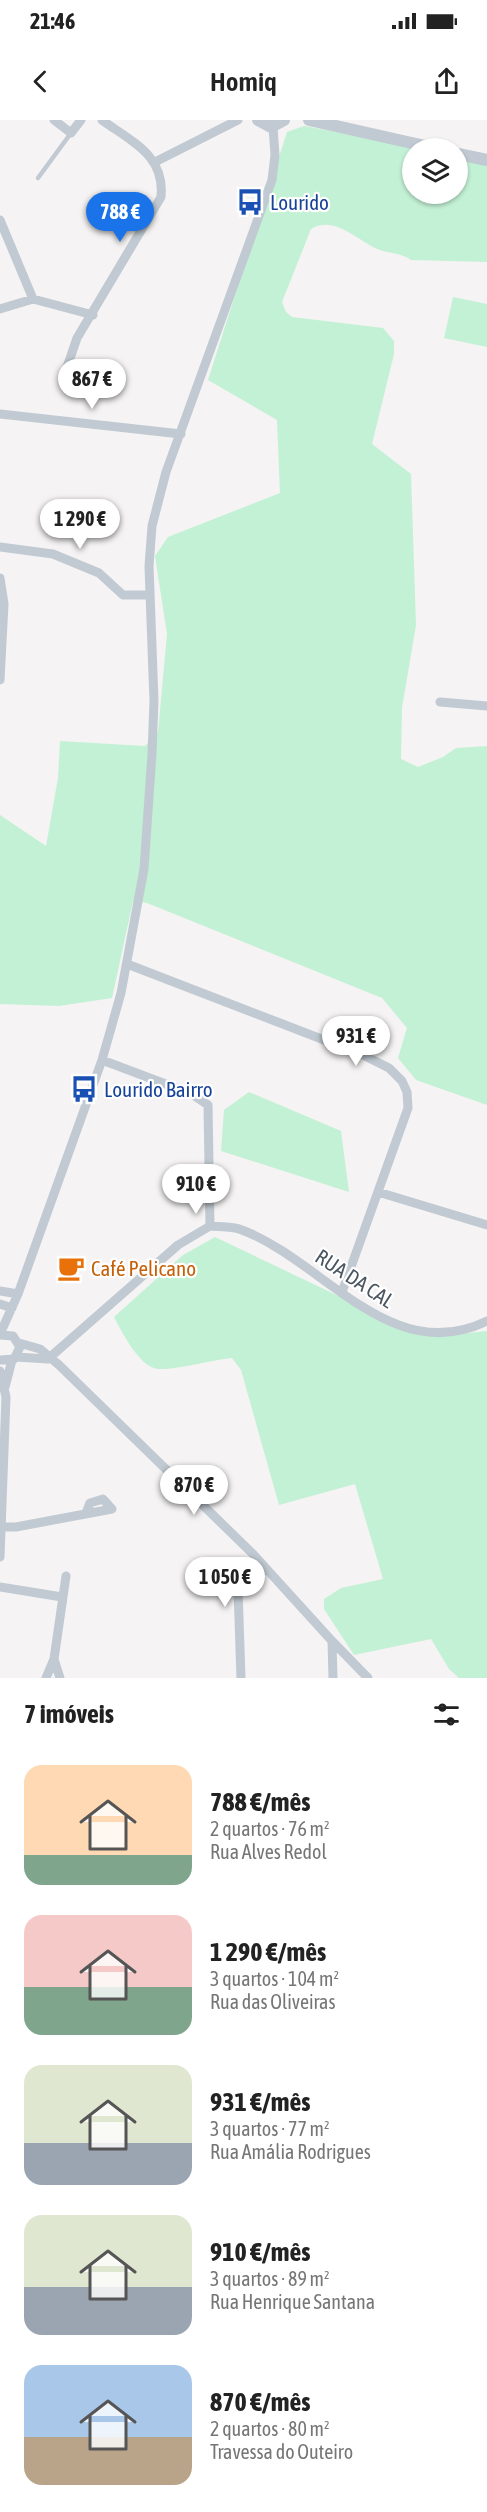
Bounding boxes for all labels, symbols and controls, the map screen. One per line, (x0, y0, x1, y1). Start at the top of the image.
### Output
text: 21:46 (30, 8, 75, 34)
icon: back (24, 65, 57, 98)
icon: share (430, 65, 463, 98)
text: Homiq (210, 66, 277, 97)
map controls (402, 138, 468, 204)
button: layers (402, 138, 468, 204)
bus stop icon: Lourido (235, 187, 265, 217)
place label: Lourido (270, 190, 329, 214)
pin: 788 € (78, 192, 162, 243)
text: 788 € (100, 200, 140, 223)
pin: 867 € (50, 359, 134, 410)
text: 867 € (72, 367, 112, 390)
pin: 1 290 € (25, 499, 135, 550)
text: 1 290 € (54, 507, 106, 530)
pin: 931 € (314, 1016, 398, 1067)
text: 931 € (336, 1024, 376, 1047)
bus stop icon: Lourido Bairro (69, 1074, 99, 1104)
place label: Lourido Bairro (104, 1077, 213, 1101)
pin: 910 € (154, 1164, 238, 1215)
text: 910 € (176, 1172, 216, 1195)
street label: RUA DA CAL (311, 1244, 399, 1312)
cafe icon: Café Pelicano (56, 1253, 86, 1283)
place label: Café Pelicano (91, 1256, 196, 1280)
pin: 870 € (152, 1465, 236, 1516)
text: 870 € (174, 1473, 214, 1496)
pin: 1 050 € (170, 1557, 280, 1608)
text: 1 050 € (199, 1565, 251, 1588)
icon: filters (430, 1698, 463, 1731)
text: 7 imóveis (24, 1699, 114, 1729)
text: 788 €/mês (210, 1787, 310, 1817)
icon: home (72, 1789, 144, 1861)
text: 2 quartos · 76 m² (210, 1817, 330, 1840)
text: Rua Alves Redol (210, 1840, 327, 1863)
text: 1 290 €/mês (210, 1937, 326, 1967)
icon: home (72, 1939, 144, 2011)
text: 3 quartos · 104 m² (210, 1967, 339, 1990)
text: Rua das Oliveiras (210, 1990, 335, 2013)
text: 931 €/mês (210, 2087, 310, 2117)
icon: home (72, 2089, 144, 2161)
text: 3 quartos · 77 m² (210, 2117, 330, 2140)
text: Rua Amália Rodrigues (210, 2140, 371, 2163)
text: 910 €/mês (210, 2237, 310, 2267)
icon: home (72, 2239, 144, 2311)
text: 3 quartos · 89 m² (210, 2267, 330, 2290)
text: Rua Henrique Santana (210, 2290, 375, 2313)
text: 870 €/mês (210, 2387, 310, 2417)
icon: home (72, 2389, 144, 2461)
text: 2 quartos · 80 m² (210, 2417, 330, 2440)
text: Travessa do Outeiro (210, 2440, 353, 2463)

